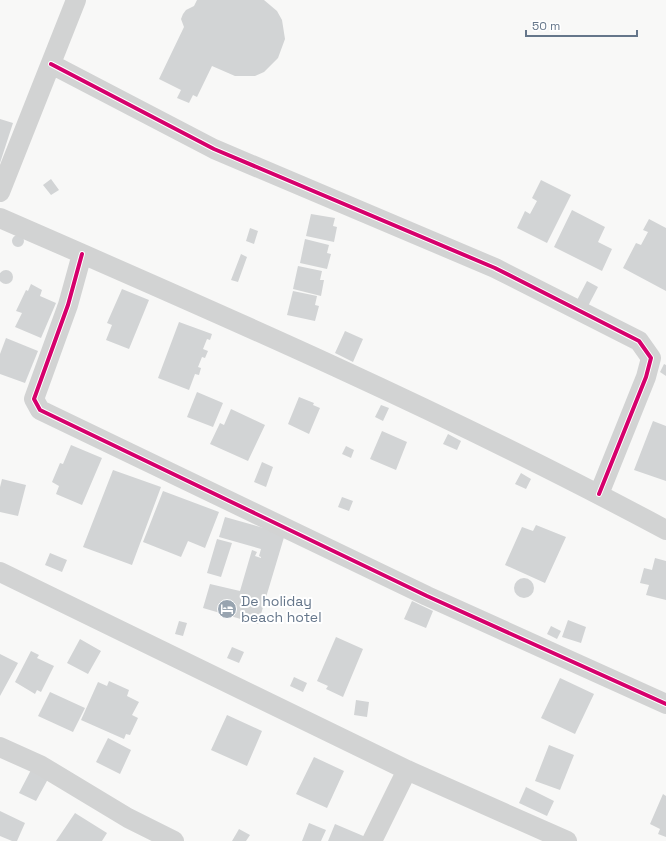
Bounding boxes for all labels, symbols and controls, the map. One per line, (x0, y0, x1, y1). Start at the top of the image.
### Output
scale bar (526, 12, 637, 38)
text: 50 m (532, 18, 560, 34)
place label: De holiday beach hotel (241, 592, 322, 626)
hotel icon: De holiday beach hotel (216, 598, 238, 620)

